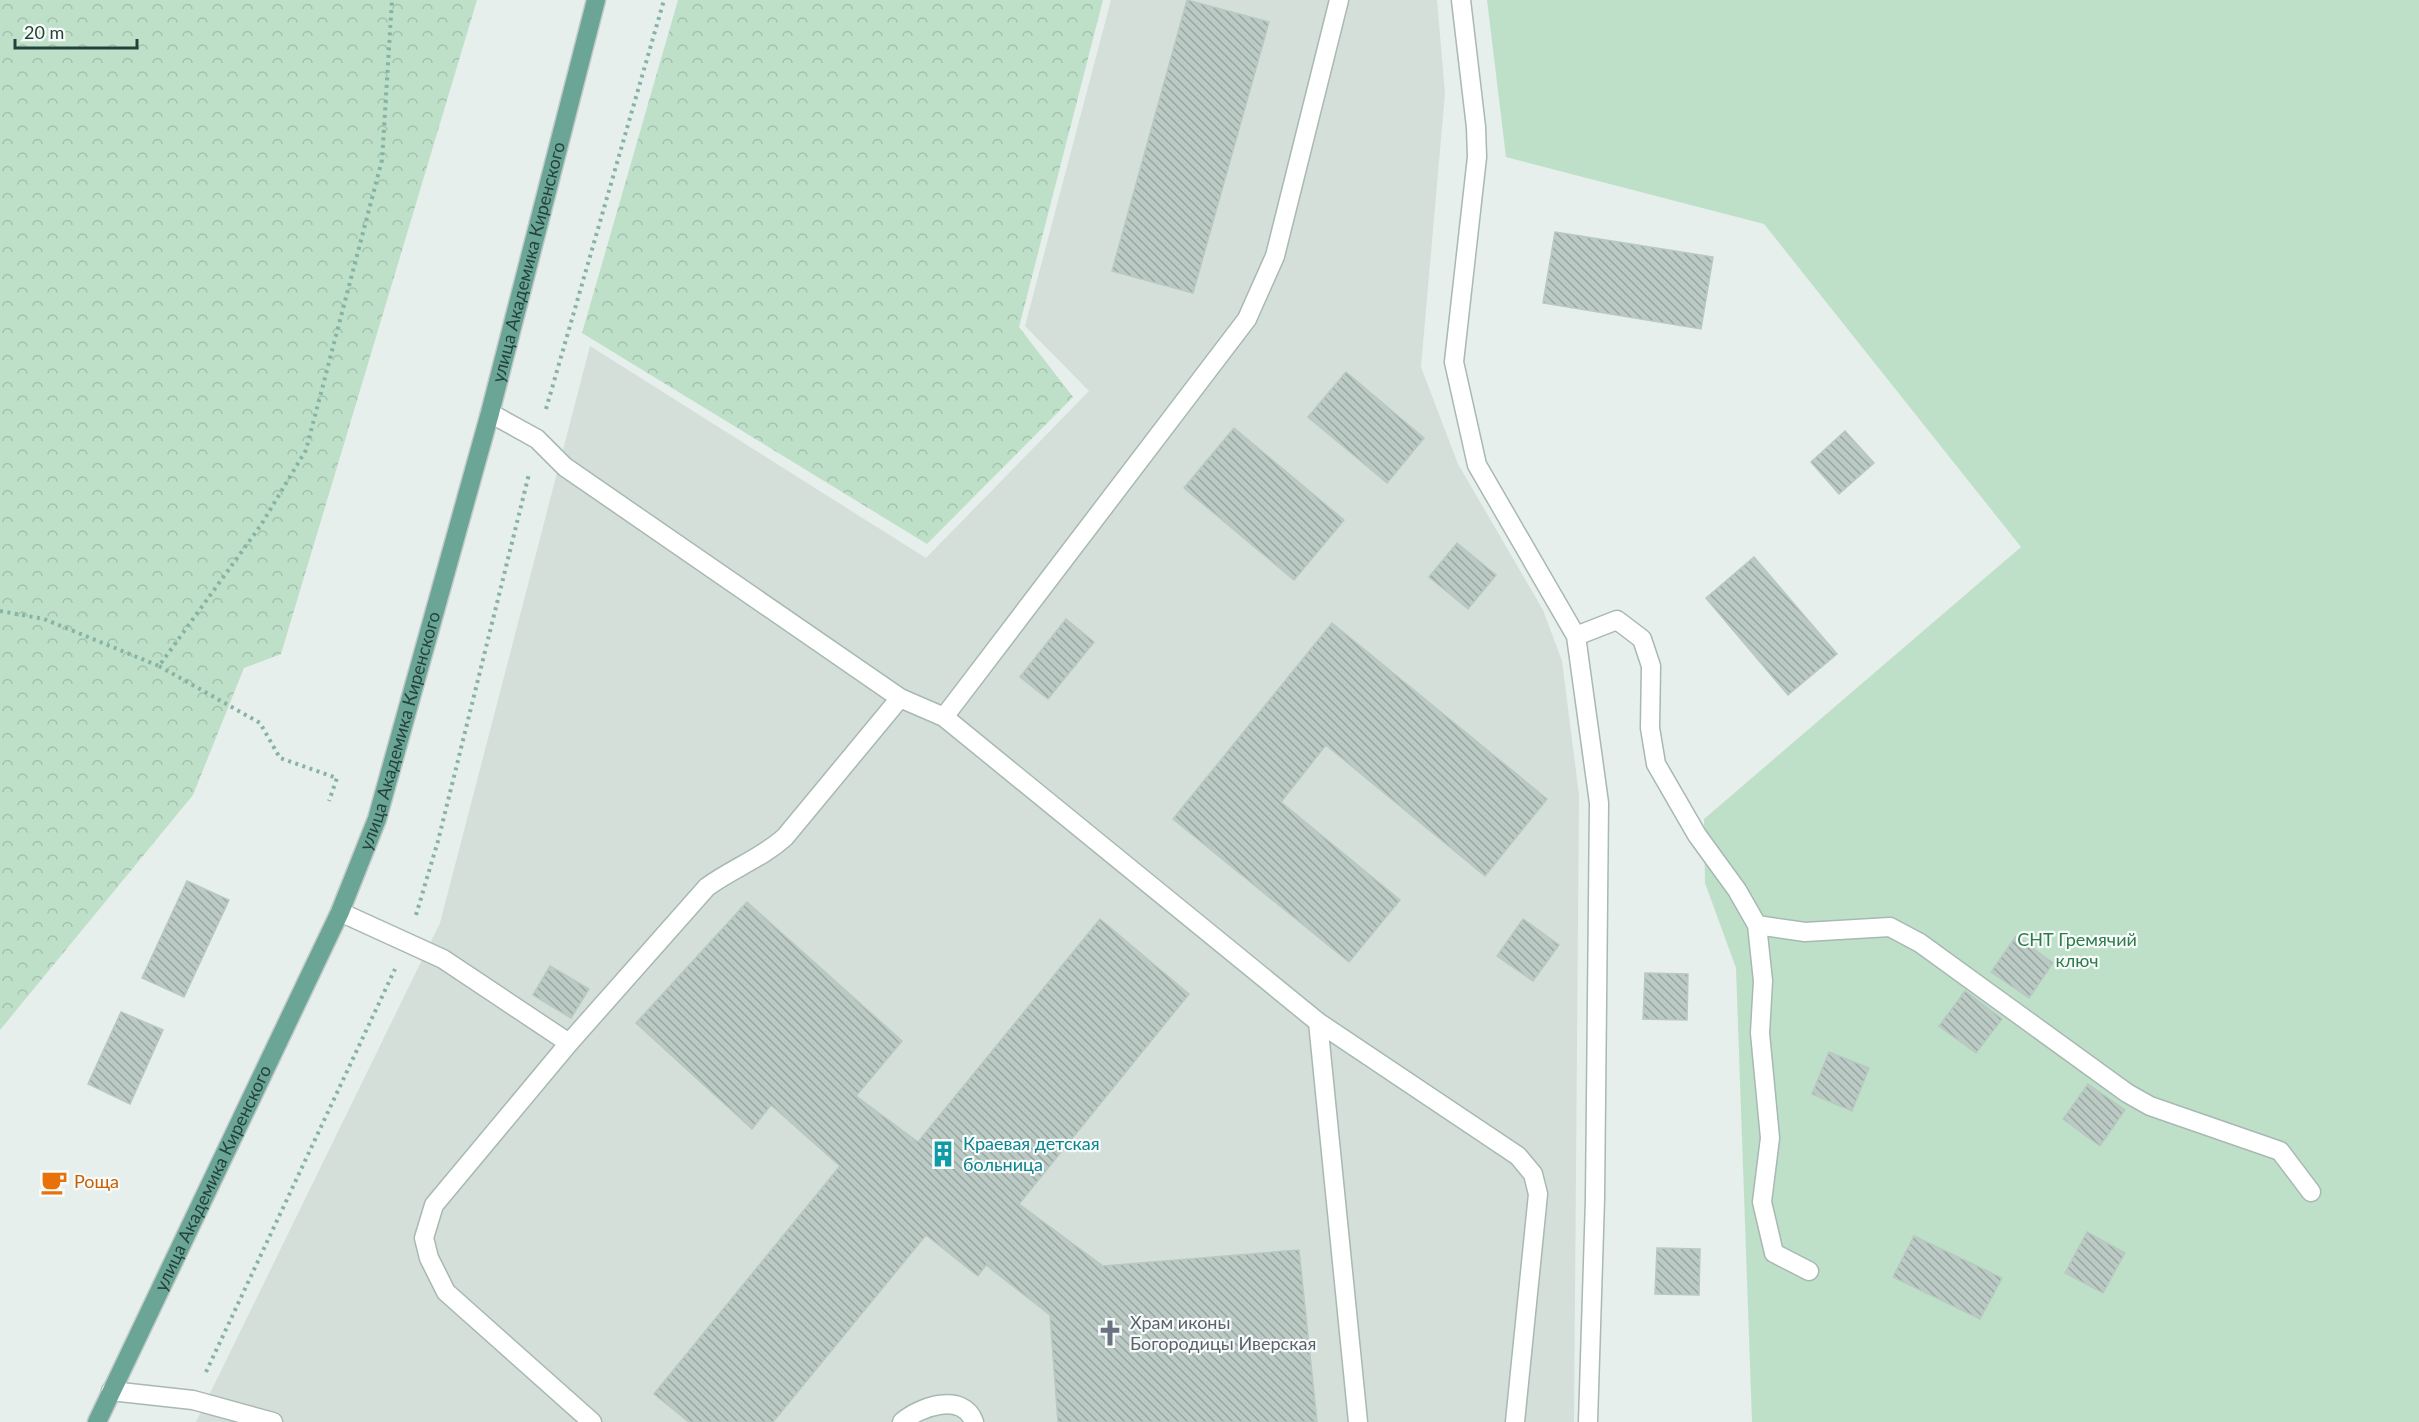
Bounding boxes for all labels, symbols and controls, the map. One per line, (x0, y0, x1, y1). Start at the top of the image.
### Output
scale bar (15, 12, 136, 50)
text: 20 m (24, 21, 64, 43)
street label: улица Академика Киренского (486, 139, 569, 385)
street label: улица Академика Киренского (354, 609, 444, 853)
park label: СНТ Гремячий ключ (2017, 928, 2137, 971)
street label: улица Академика Киренского (149, 1061, 275, 1294)
place label: Краевая детская больница (963, 1132, 1100, 1175)
building icon: Краевая детская больница (928, 1139, 958, 1169)
cafe icon: Роща (39, 1167, 69, 1197)
place label: Роща (74, 1170, 119, 1192)
place label: Храм иконы Богородицы Иверская (1130, 1311, 1316, 1354)
church icon: Храм иконы Богородицы Иверская (1095, 1318, 1125, 1348)

